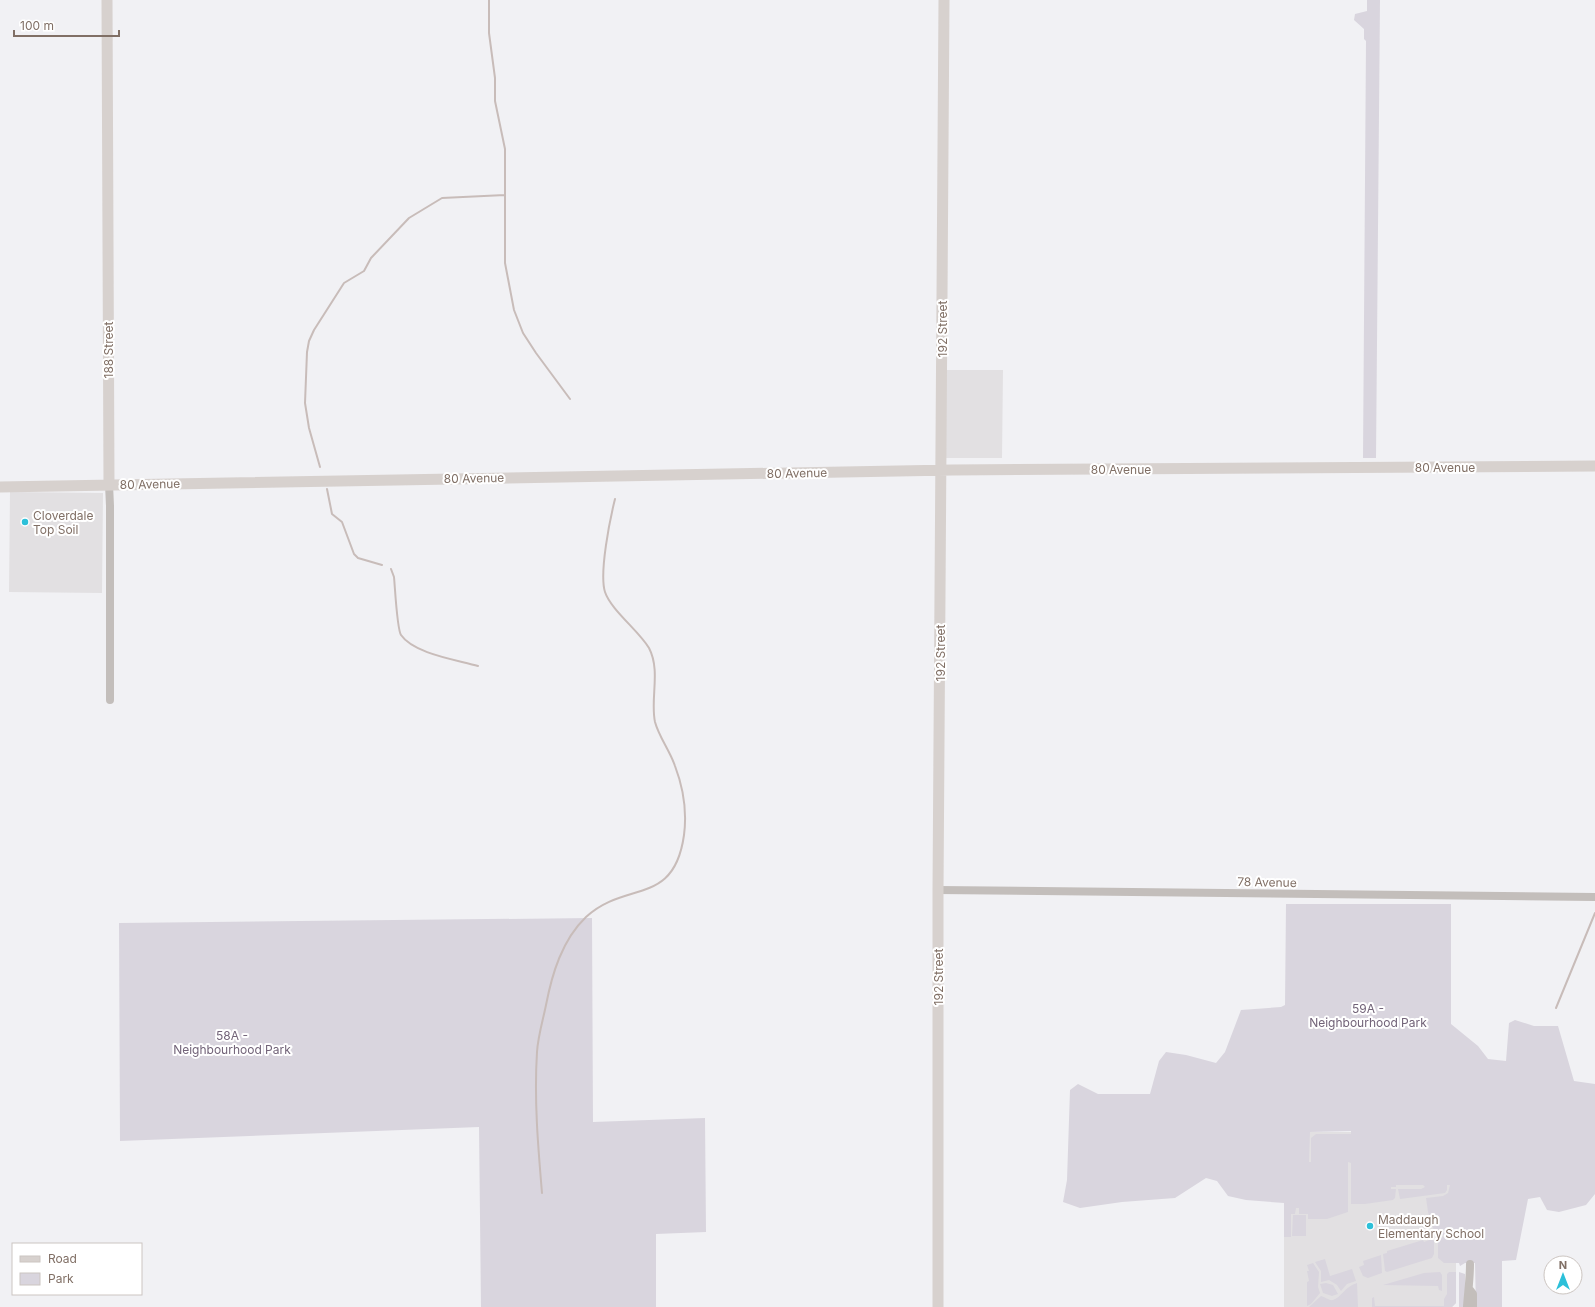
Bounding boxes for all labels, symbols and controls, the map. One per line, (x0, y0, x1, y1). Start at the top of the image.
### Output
scale bar (14, 12, 119, 38)
text: 100 m (20, 18, 54, 33)
street label: 192 Street (935, 300, 950, 357)
street label: 188 Street (101, 321, 116, 378)
street label: 80 Avenue (1415, 460, 1475, 475)
street label: 80 Avenue (1091, 462, 1151, 477)
street label: 80 Avenue (767, 465, 827, 481)
street label: 80 Avenue (444, 470, 504, 486)
street label: 80 Avenue (120, 476, 180, 492)
place label: Cloverdale Top Soil (33, 508, 93, 537)
marker: Cloverdale Top Soil (20, 517, 30, 527)
street label: 192 Street (933, 624, 948, 681)
street label: 78 Avenue (1237, 874, 1297, 890)
street label: 192 Street (931, 948, 946, 1005)
park label: 59A - Neighbourhood Park (1309, 1001, 1427, 1030)
park label: 58A - Neighbourhood Park (173, 1028, 291, 1057)
place label: Maddaugh Elementary School (1378, 1212, 1484, 1241)
marker: Maddaugh Elementary School (1365, 1221, 1375, 1231)
legend (12, 1243, 142, 1295)
text: Road (48, 1251, 77, 1266)
north arrow (1543, 1255, 1583, 1295)
text: N (1559, 1258, 1567, 1272)
text: Park (48, 1271, 74, 1286)

